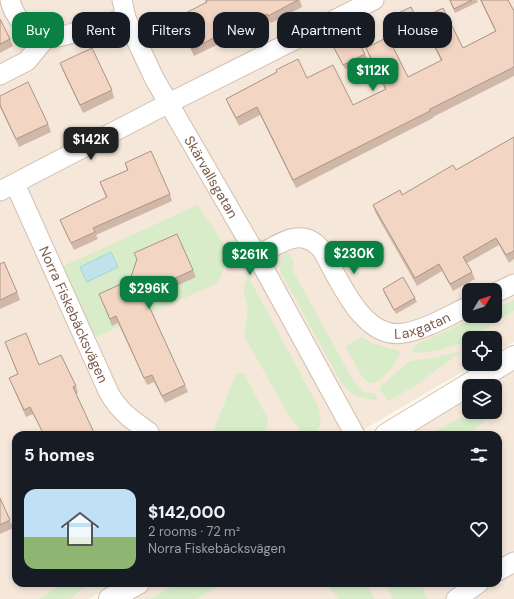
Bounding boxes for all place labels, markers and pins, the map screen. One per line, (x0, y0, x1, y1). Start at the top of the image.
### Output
pin: $112K (345, 58, 401, 92)
pin: $142K (63, 127, 119, 161)
pin: $230K (326, 241, 382, 275)
pin: $261K (222, 242, 278, 276)
pin: $296K (121, 276, 177, 310)

